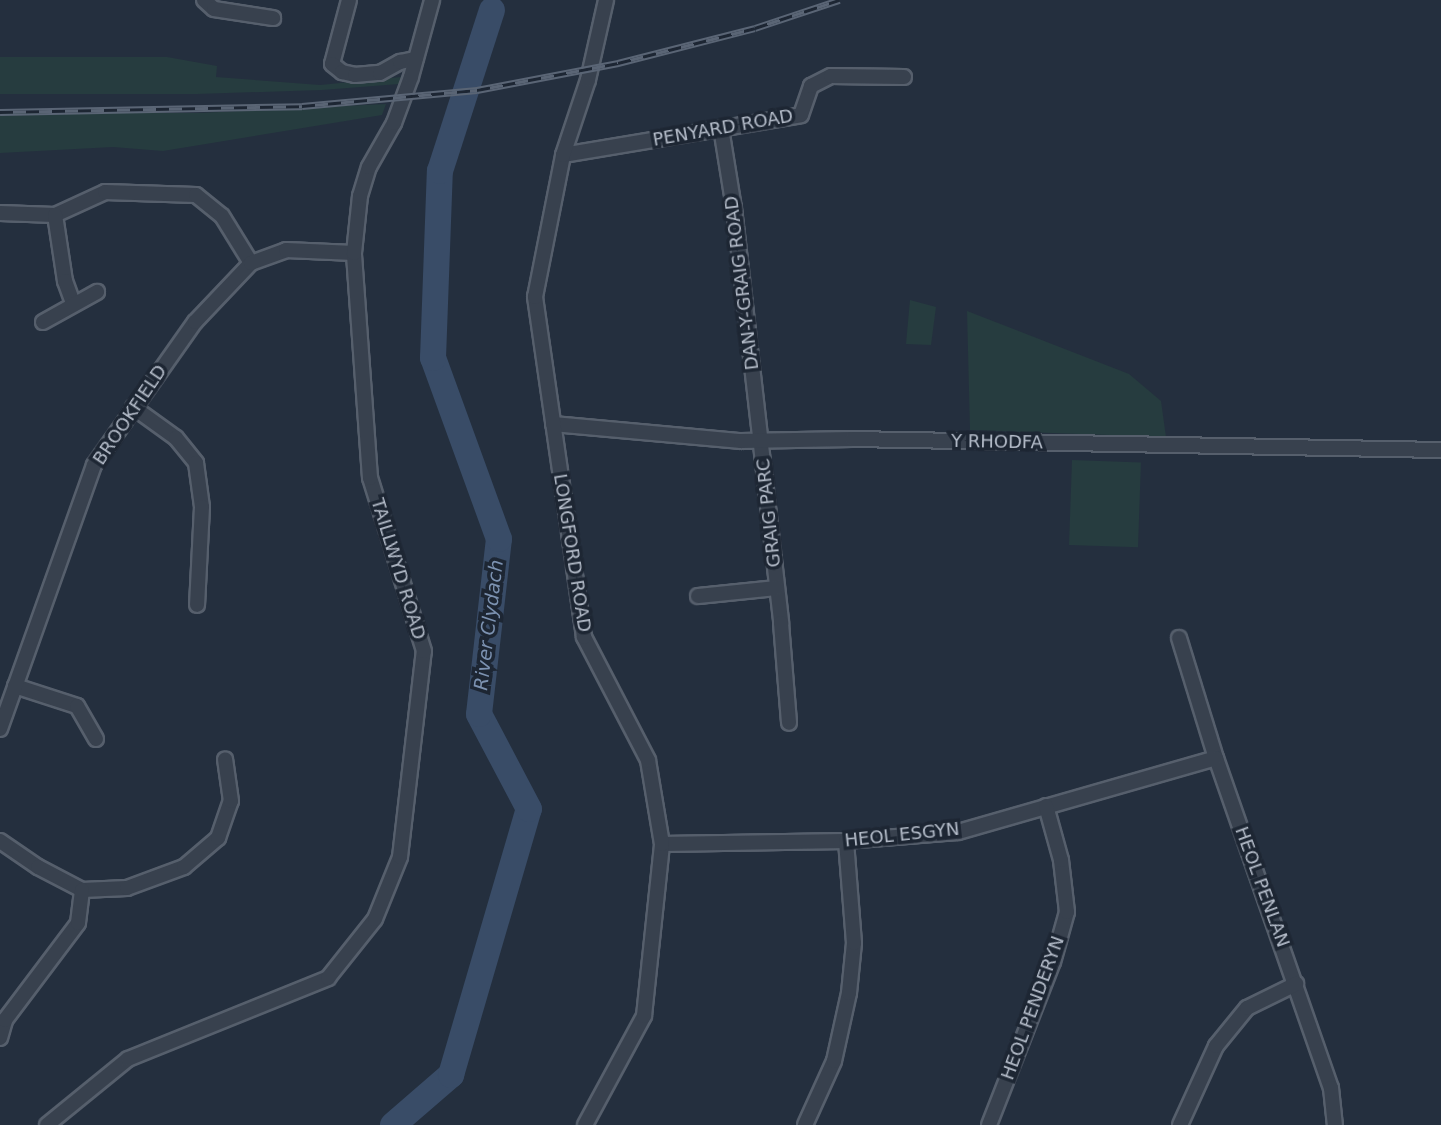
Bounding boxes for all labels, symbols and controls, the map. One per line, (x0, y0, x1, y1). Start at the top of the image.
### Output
street label: PENYARD ROAD (651, 105, 795, 151)
street label: DAN-Y-GRAIG ROAD (721, 195, 763, 371)
street label: BROOKFIELD (89, 361, 171, 469)
street label: Y RHODFA (951, 430, 1043, 454)
street label: GRAIG PARC (753, 458, 785, 568)
street label: LONGFORD ROAD (549, 472, 595, 634)
street label: TAILLWYD ROAD (366, 496, 430, 642)
water label: River Clydach (470, 558, 508, 692)
street label: HEOL ESGYN (844, 818, 960, 852)
street label: HEOL PENLAN (1230, 824, 1294, 950)
street label: HEOL PENDERYN (997, 933, 1069, 1083)

